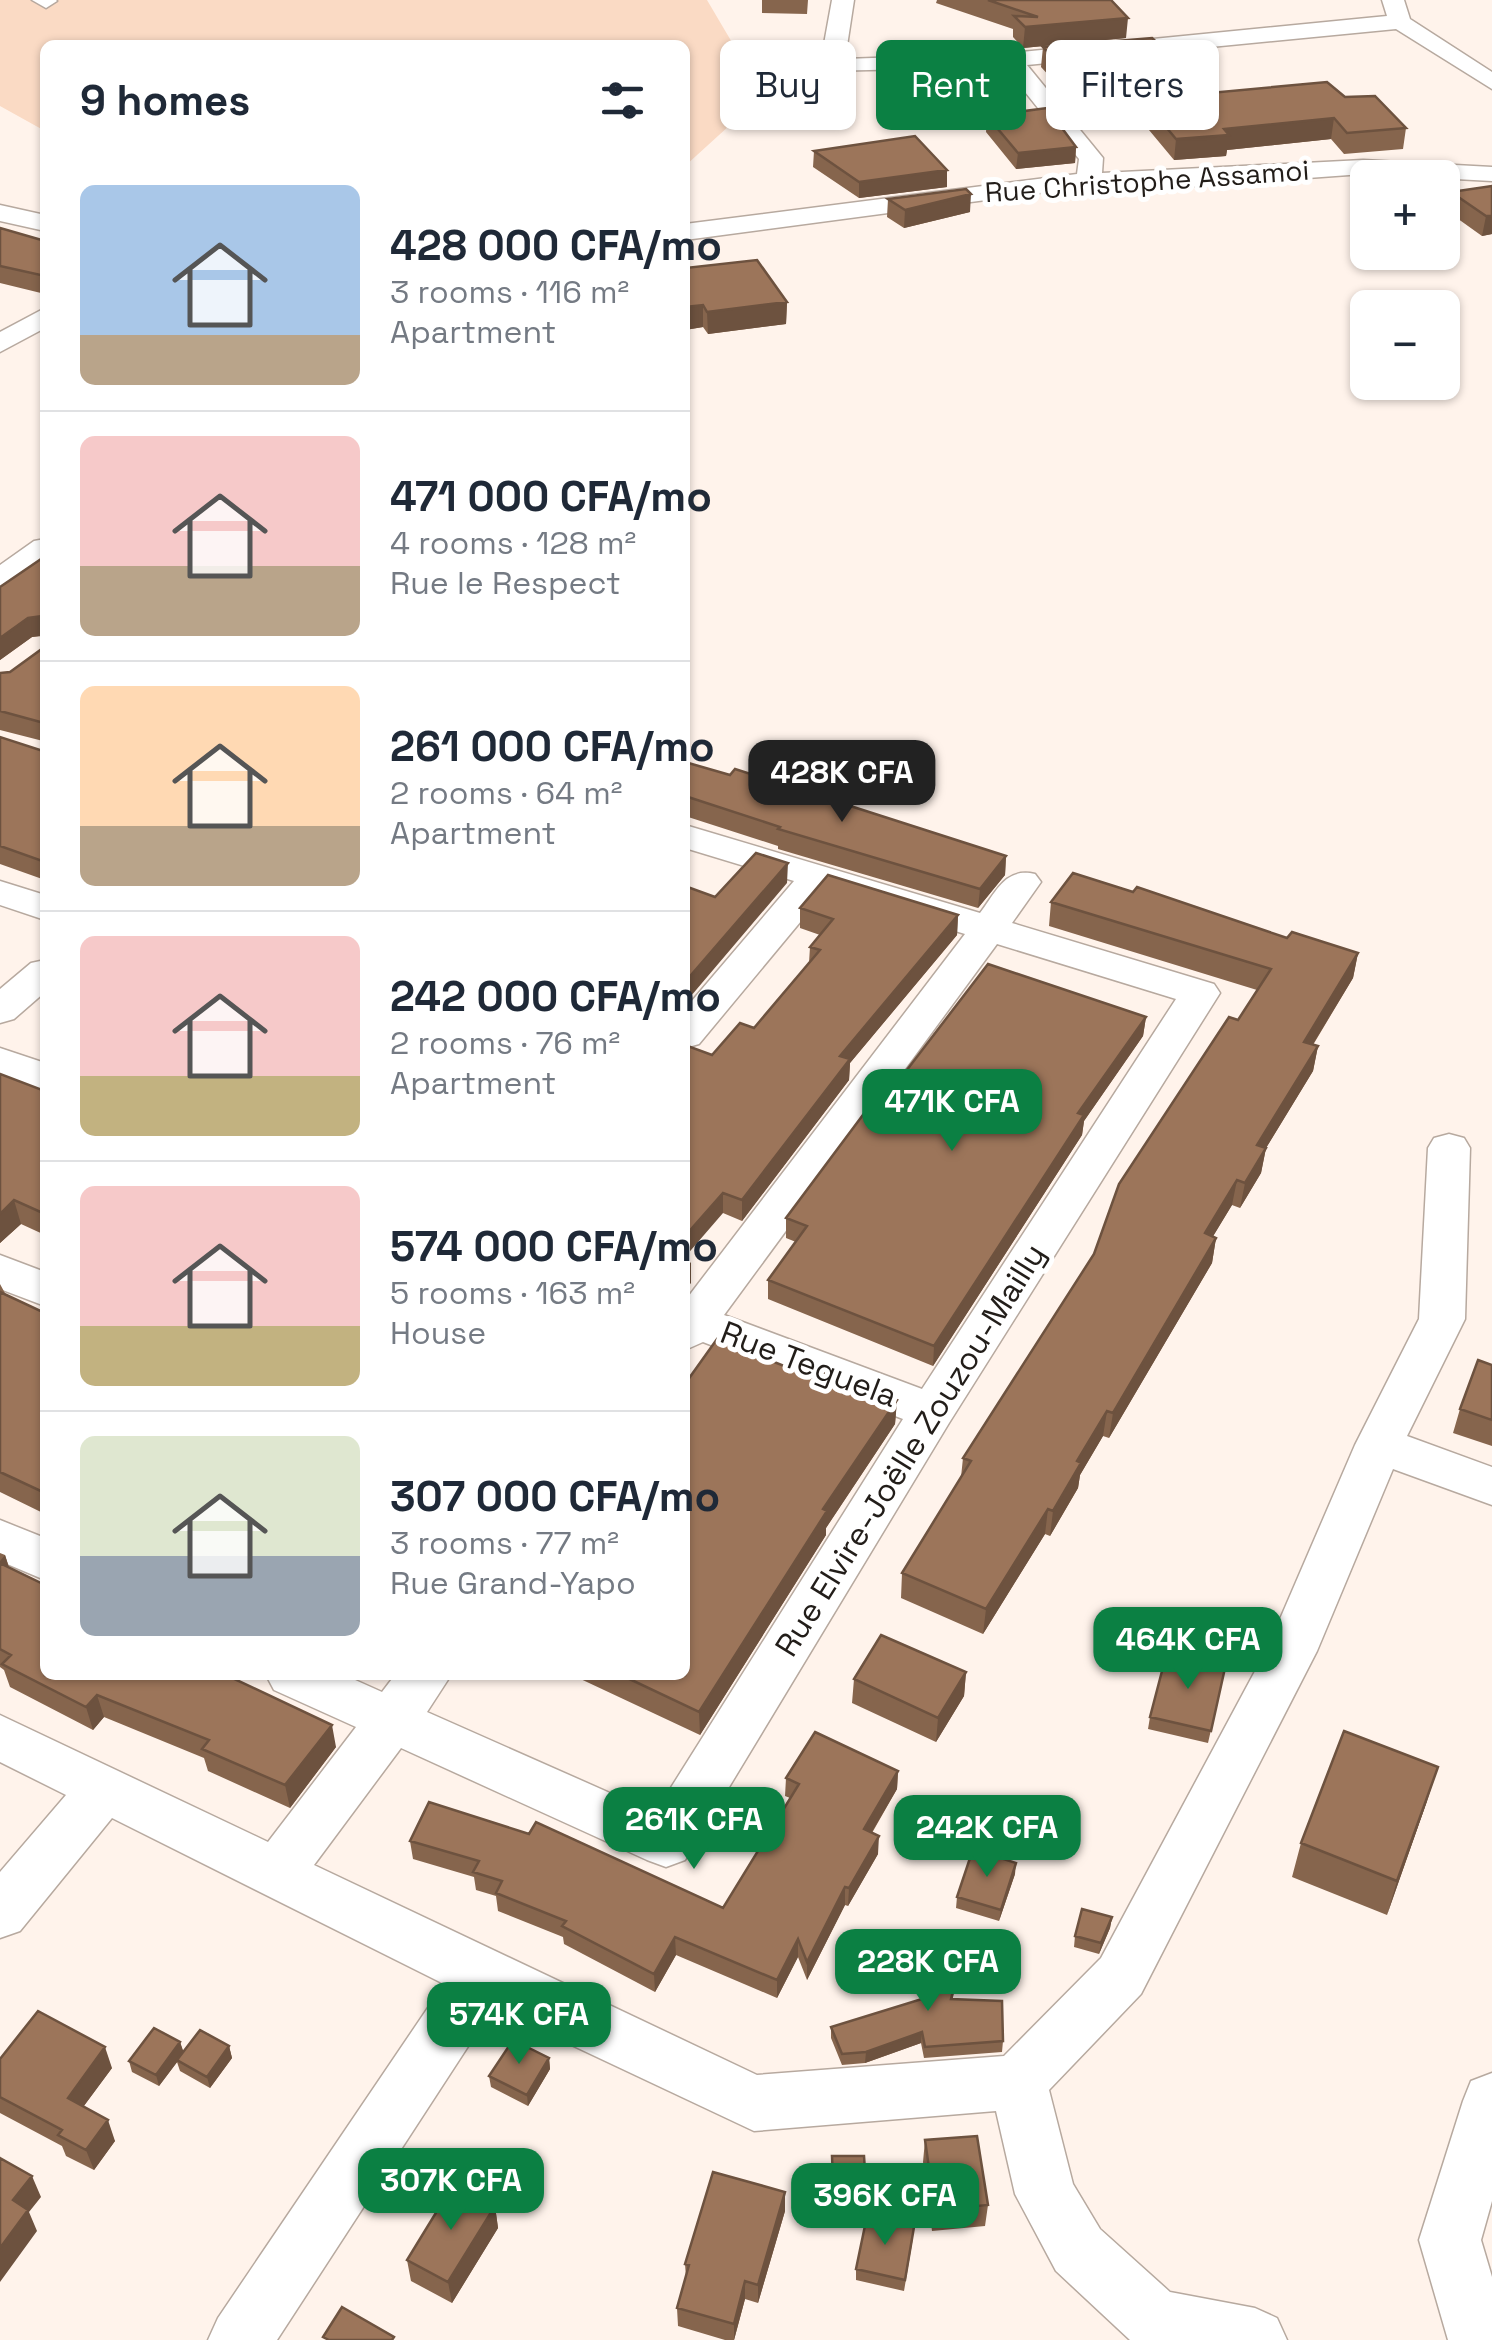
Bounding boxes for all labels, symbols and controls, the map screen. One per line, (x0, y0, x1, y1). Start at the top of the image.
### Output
chip: Buy (720, 40, 856, 130)
chip: Rent (876, 40, 1026, 130)
chip: Filters (1046, 40, 1219, 130)
icon: filters (595, 73, 650, 128)
text: 9 homes (80, 74, 250, 127)
street label: Rue Christophe Assamoi (984, 152, 1310, 210)
map controls (1350, 160, 1460, 400)
button: + (1350, 160, 1460, 270)
text: 428 000 CFA/mo (390, 219, 722, 272)
icon: home (160, 225, 280, 345)
text: 3 rooms · 116 m² (390, 272, 629, 312)
button: − (1350, 290, 1460, 400)
text: Apartment (390, 312, 556, 352)
text: 471 000 CFA/mo (390, 470, 712, 523)
icon: home (160, 476, 280, 596)
text: 4 rooms · 128 m² (390, 523, 636, 563)
text: Rue le Respect (390, 563, 621, 603)
text: 261 000 CFA/mo (390, 720, 715, 773)
icon: home (160, 726, 280, 846)
pin: 428K CFA (739, 740, 945, 825)
text: 428K CFA (770, 752, 914, 792)
text: 2 rooms · 64 m² (390, 773, 622, 813)
text: Apartment (390, 813, 556, 853)
text: 242 000 CFA/mo (390, 970, 721, 1023)
icon: home (160, 976, 280, 1096)
text: 2 rooms · 76 m² (390, 1023, 620, 1063)
text: Apartment (390, 1063, 556, 1103)
pin: 471K CFA (849, 1069, 1055, 1154)
text: 471K CFA (884, 1081, 1020, 1121)
text: 574 000 CFA/mo (390, 1220, 718, 1273)
icon: home (160, 1226, 280, 1346)
street label: Rue Elvire-Joëlle Zouzou-Mailly (766, 1236, 1054, 1664)
text: 5 rooms · 163 m² (390, 1273, 635, 1313)
street label: Rue Teguela (715, 1312, 903, 1416)
text: House (390, 1313, 486, 1353)
text: 307 000 CFA/mo (390, 1470, 720, 1523)
icon: home (160, 1476, 280, 1596)
text: 3 rooms · 77 m² (390, 1523, 619, 1563)
text: Rue Grand-Yapo (390, 1563, 636, 1603)
pin: 464K CFA (1085, 1607, 1291, 1692)
text: 464K CFA (1115, 1619, 1261, 1659)
pin: 261K CFA (591, 1787, 797, 1872)
pin: 242K CFA (884, 1795, 1090, 1880)
text: 261K CFA (625, 1799, 763, 1839)
text: 242K CFA (916, 1807, 1058, 1847)
pin: 228K CFA (825, 1929, 1031, 2014)
text: 228K CFA (857, 1941, 999, 1981)
pin: 574K CFA (416, 1982, 622, 2067)
text: 574K CFA (449, 1994, 589, 2034)
pin: 307K CFA (348, 2148, 554, 2233)
text: 307K CFA (380, 2160, 522, 2200)
pin: 396K CFA (782, 2163, 988, 2248)
text: 396K CFA (813, 2175, 957, 2215)

